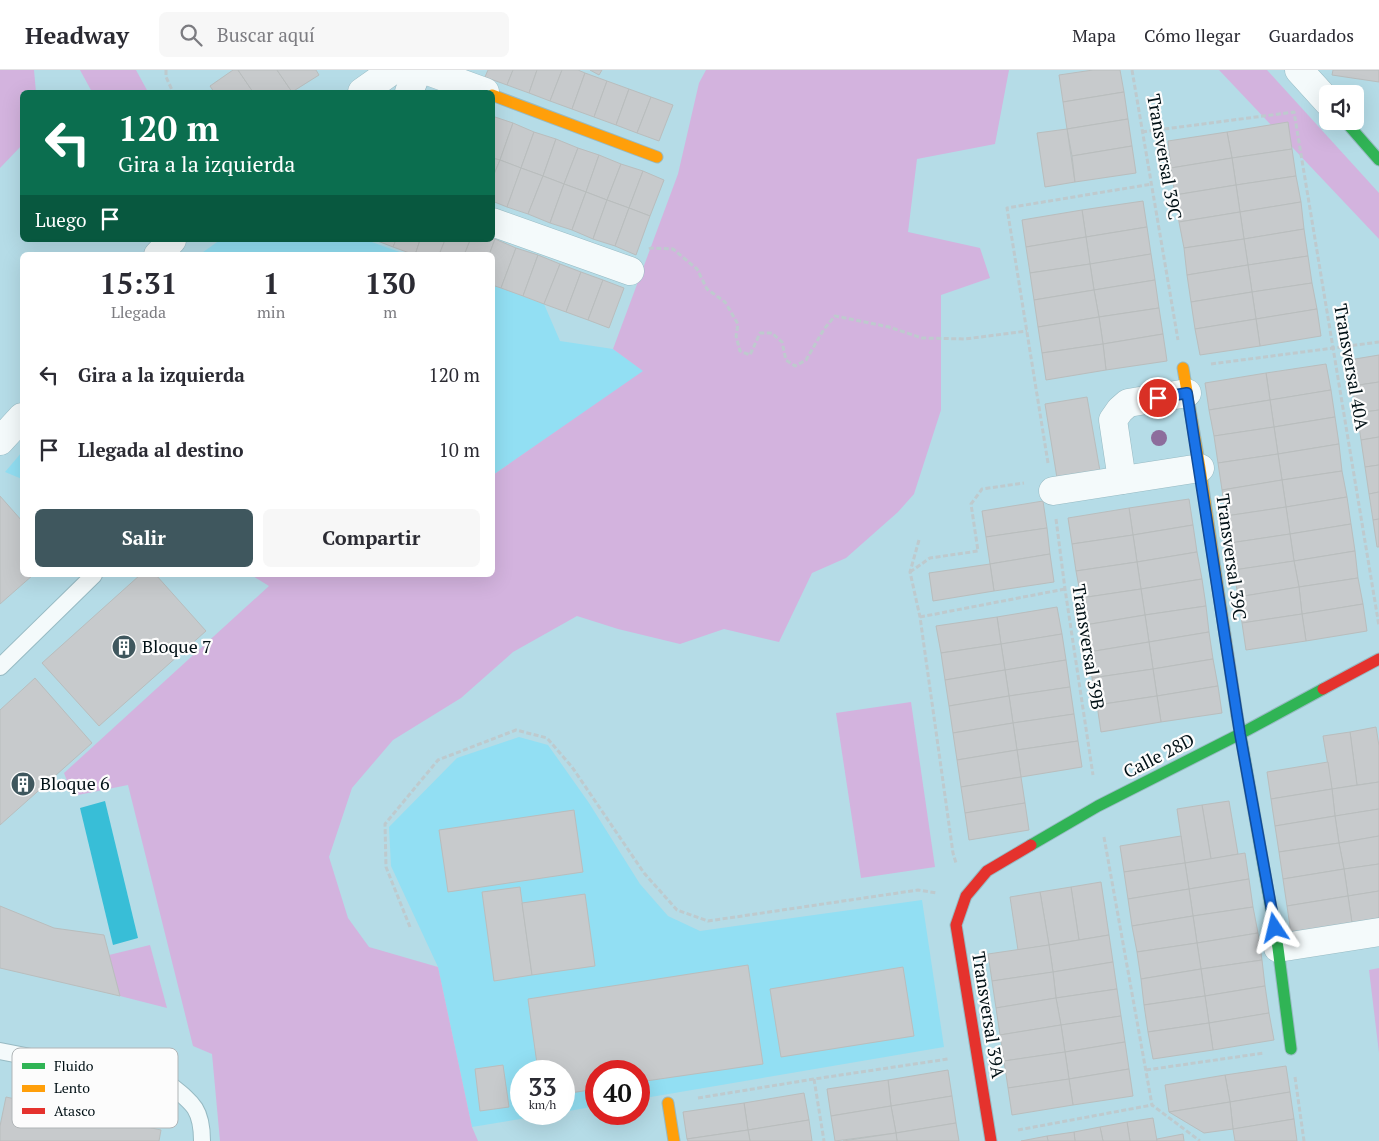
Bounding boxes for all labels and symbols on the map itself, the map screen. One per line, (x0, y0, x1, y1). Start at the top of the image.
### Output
street label: Transversal 39C (1142, 92, 1188, 222)
street label: Transversal 40A (1329, 302, 1375, 433)
pin (1137, 377, 1179, 419)
street label: Transversal 39C (1211, 492, 1253, 622)
street label: Transversal 39B (1067, 582, 1111, 711)
building icon: Bloque 7 (111, 634, 137, 660)
place label: Bloque 7 (142, 634, 212, 658)
street label: Calle 28D (1119, 727, 1198, 783)
building icon: Bloque 6 (10, 771, 36, 797)
place label: Bloque 6 (40, 771, 110, 795)
position arrow (1248, 901, 1300, 953)
street label: Transversal 39A (967, 950, 1011, 1081)
legend (12, 1048, 178, 1128)
text: Fluido (54, 1056, 94, 1075)
speed limit sign: 40 (585, 1060, 650, 1125)
text: Lento (54, 1078, 90, 1097)
text: Atasco (54, 1101, 95, 1120)

